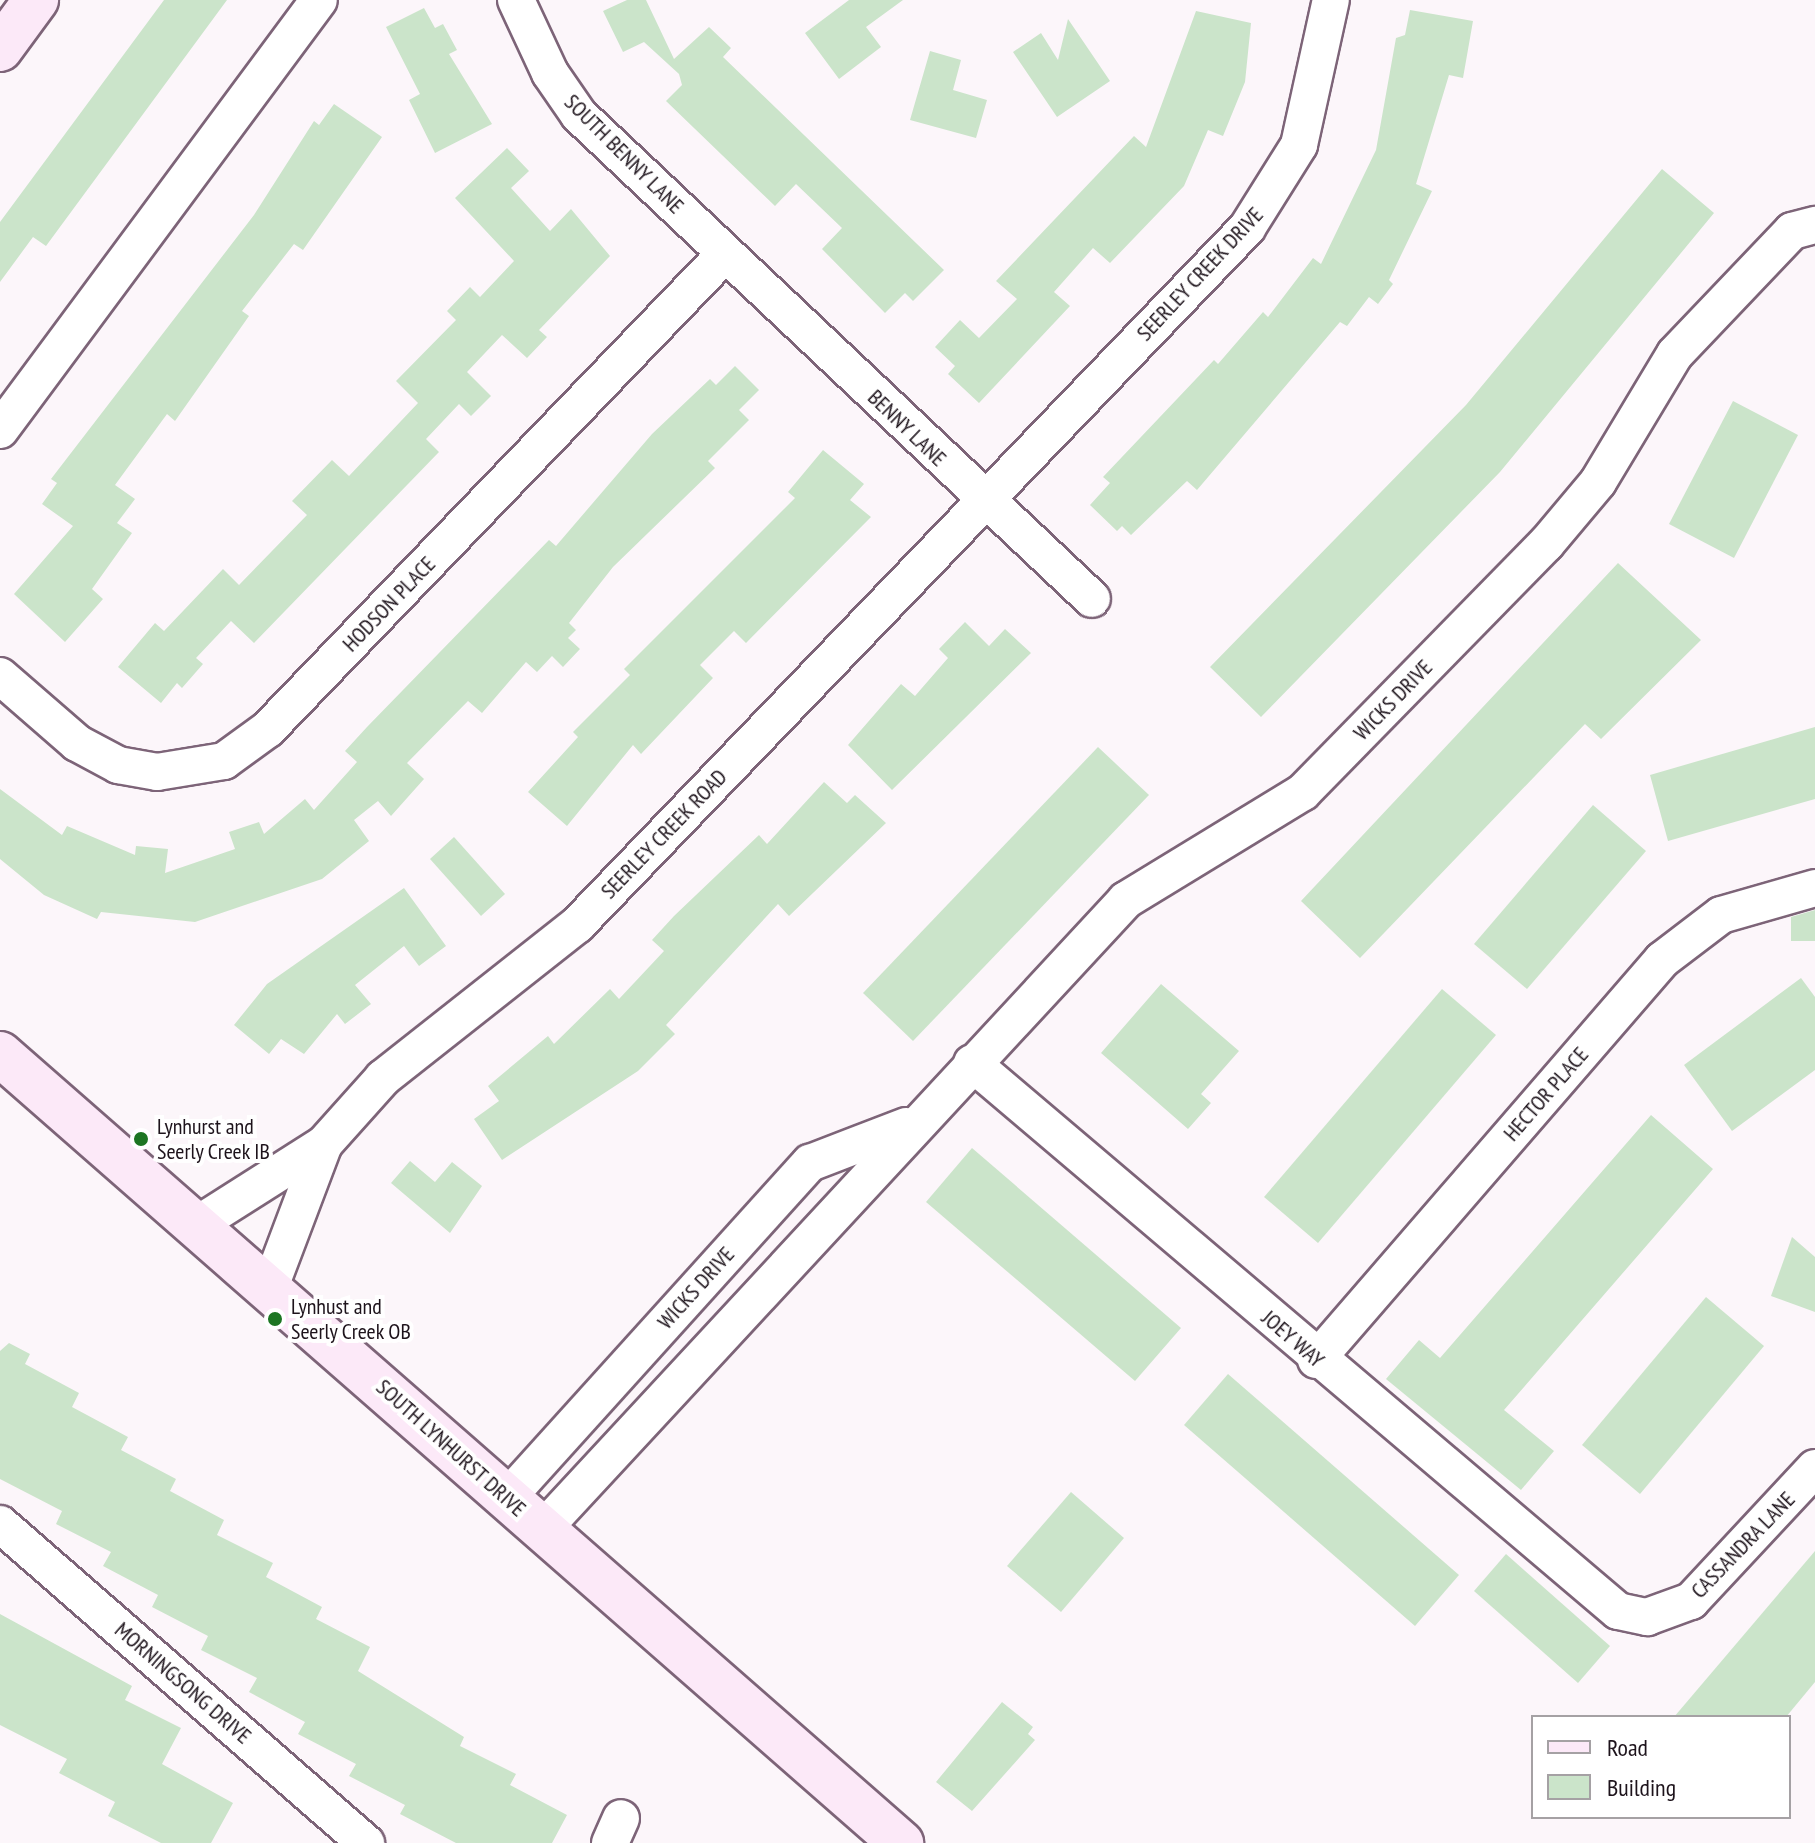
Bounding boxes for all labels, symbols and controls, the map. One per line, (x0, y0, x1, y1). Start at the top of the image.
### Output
street label: SOUTH BENNY LANE (559, 89, 689, 219)
street label: SEERLEY CREEK DRIVE (1131, 201, 1269, 347)
street label: BENNY LANE (862, 384, 952, 472)
street label: HODSON PLACE (337, 551, 441, 657)
street label: WICKS DRIVE (1348, 654, 1438, 746)
street label: SEERLEY CREEK ROAD (595, 763, 733, 905)
street label: HECTOR PLACE (1498, 1042, 1594, 1146)
place label: Lynhurst and Seerly Creek IB (157, 1113, 271, 1164)
marker: Lynhurst and Seerly Creek IB (132, 1130, 150, 1148)
street label: WICKS DRIVE (652, 1241, 740, 1335)
place label: Lynhust and Seerly Creek OB (291, 1293, 412, 1344)
street label: JOEY WAY (1256, 1304, 1330, 1374)
marker: Lynhust and Seerly Creek OB (266, 1310, 284, 1328)
street label: SOUTH LYNHURST DRIVE (371, 1374, 531, 1522)
street label: CASSANDRA LANE (1685, 1486, 1801, 1604)
street label: MORNINGSONG DRIVE (109, 1617, 257, 1749)
legend (1531, 1715, 1791, 1819)
text: Road (1607, 1732, 1648, 1763)
text: Building (1607, 1772, 1676, 1803)

